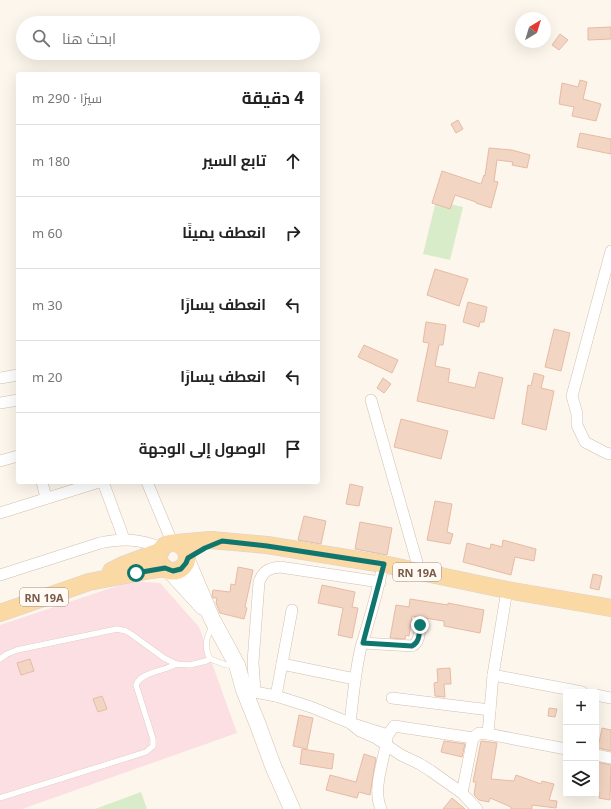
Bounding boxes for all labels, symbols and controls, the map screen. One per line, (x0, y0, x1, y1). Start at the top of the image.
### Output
north arrow (515, 12, 551, 48)
search box (16, 16, 320, 60)
icon: search (30, 27, 52, 49)
text: ابحث هنا (62, 28, 116, 48)
text: 4 دقيقة (242, 86, 304, 109)
text: سيرًا · 290 m (32, 89, 102, 107)
text: تابع السير (202, 150, 266, 170)
icon: ahead (282, 150, 304, 172)
text: 180 m (32, 152, 70, 170)
text: انعطف يمينًا (182, 222, 266, 242)
icon: right (282, 222, 304, 244)
text: 60 m (32, 224, 62, 242)
text: انعطف يسارًا (180, 294, 266, 314)
icon: left (282, 294, 304, 316)
text: 30 m (32, 296, 62, 314)
text: انعطف يسارًا (180, 366, 266, 386)
icon: left (282, 366, 304, 388)
text: 20 m (32, 368, 62, 386)
text: الوصول إلى الوجهة (139, 438, 266, 458)
icon: arrive (282, 438, 304, 460)
road number: RN 19A (393, 563, 441, 581)
route start (127, 564, 145, 582)
road number: RN 19A (20, 588, 68, 606)
route end (411, 616, 429, 634)
map controls (563, 689, 599, 797)
button: + (563, 689, 599, 725)
button: − (563, 725, 599, 761)
button: layers (563, 761, 599, 797)

